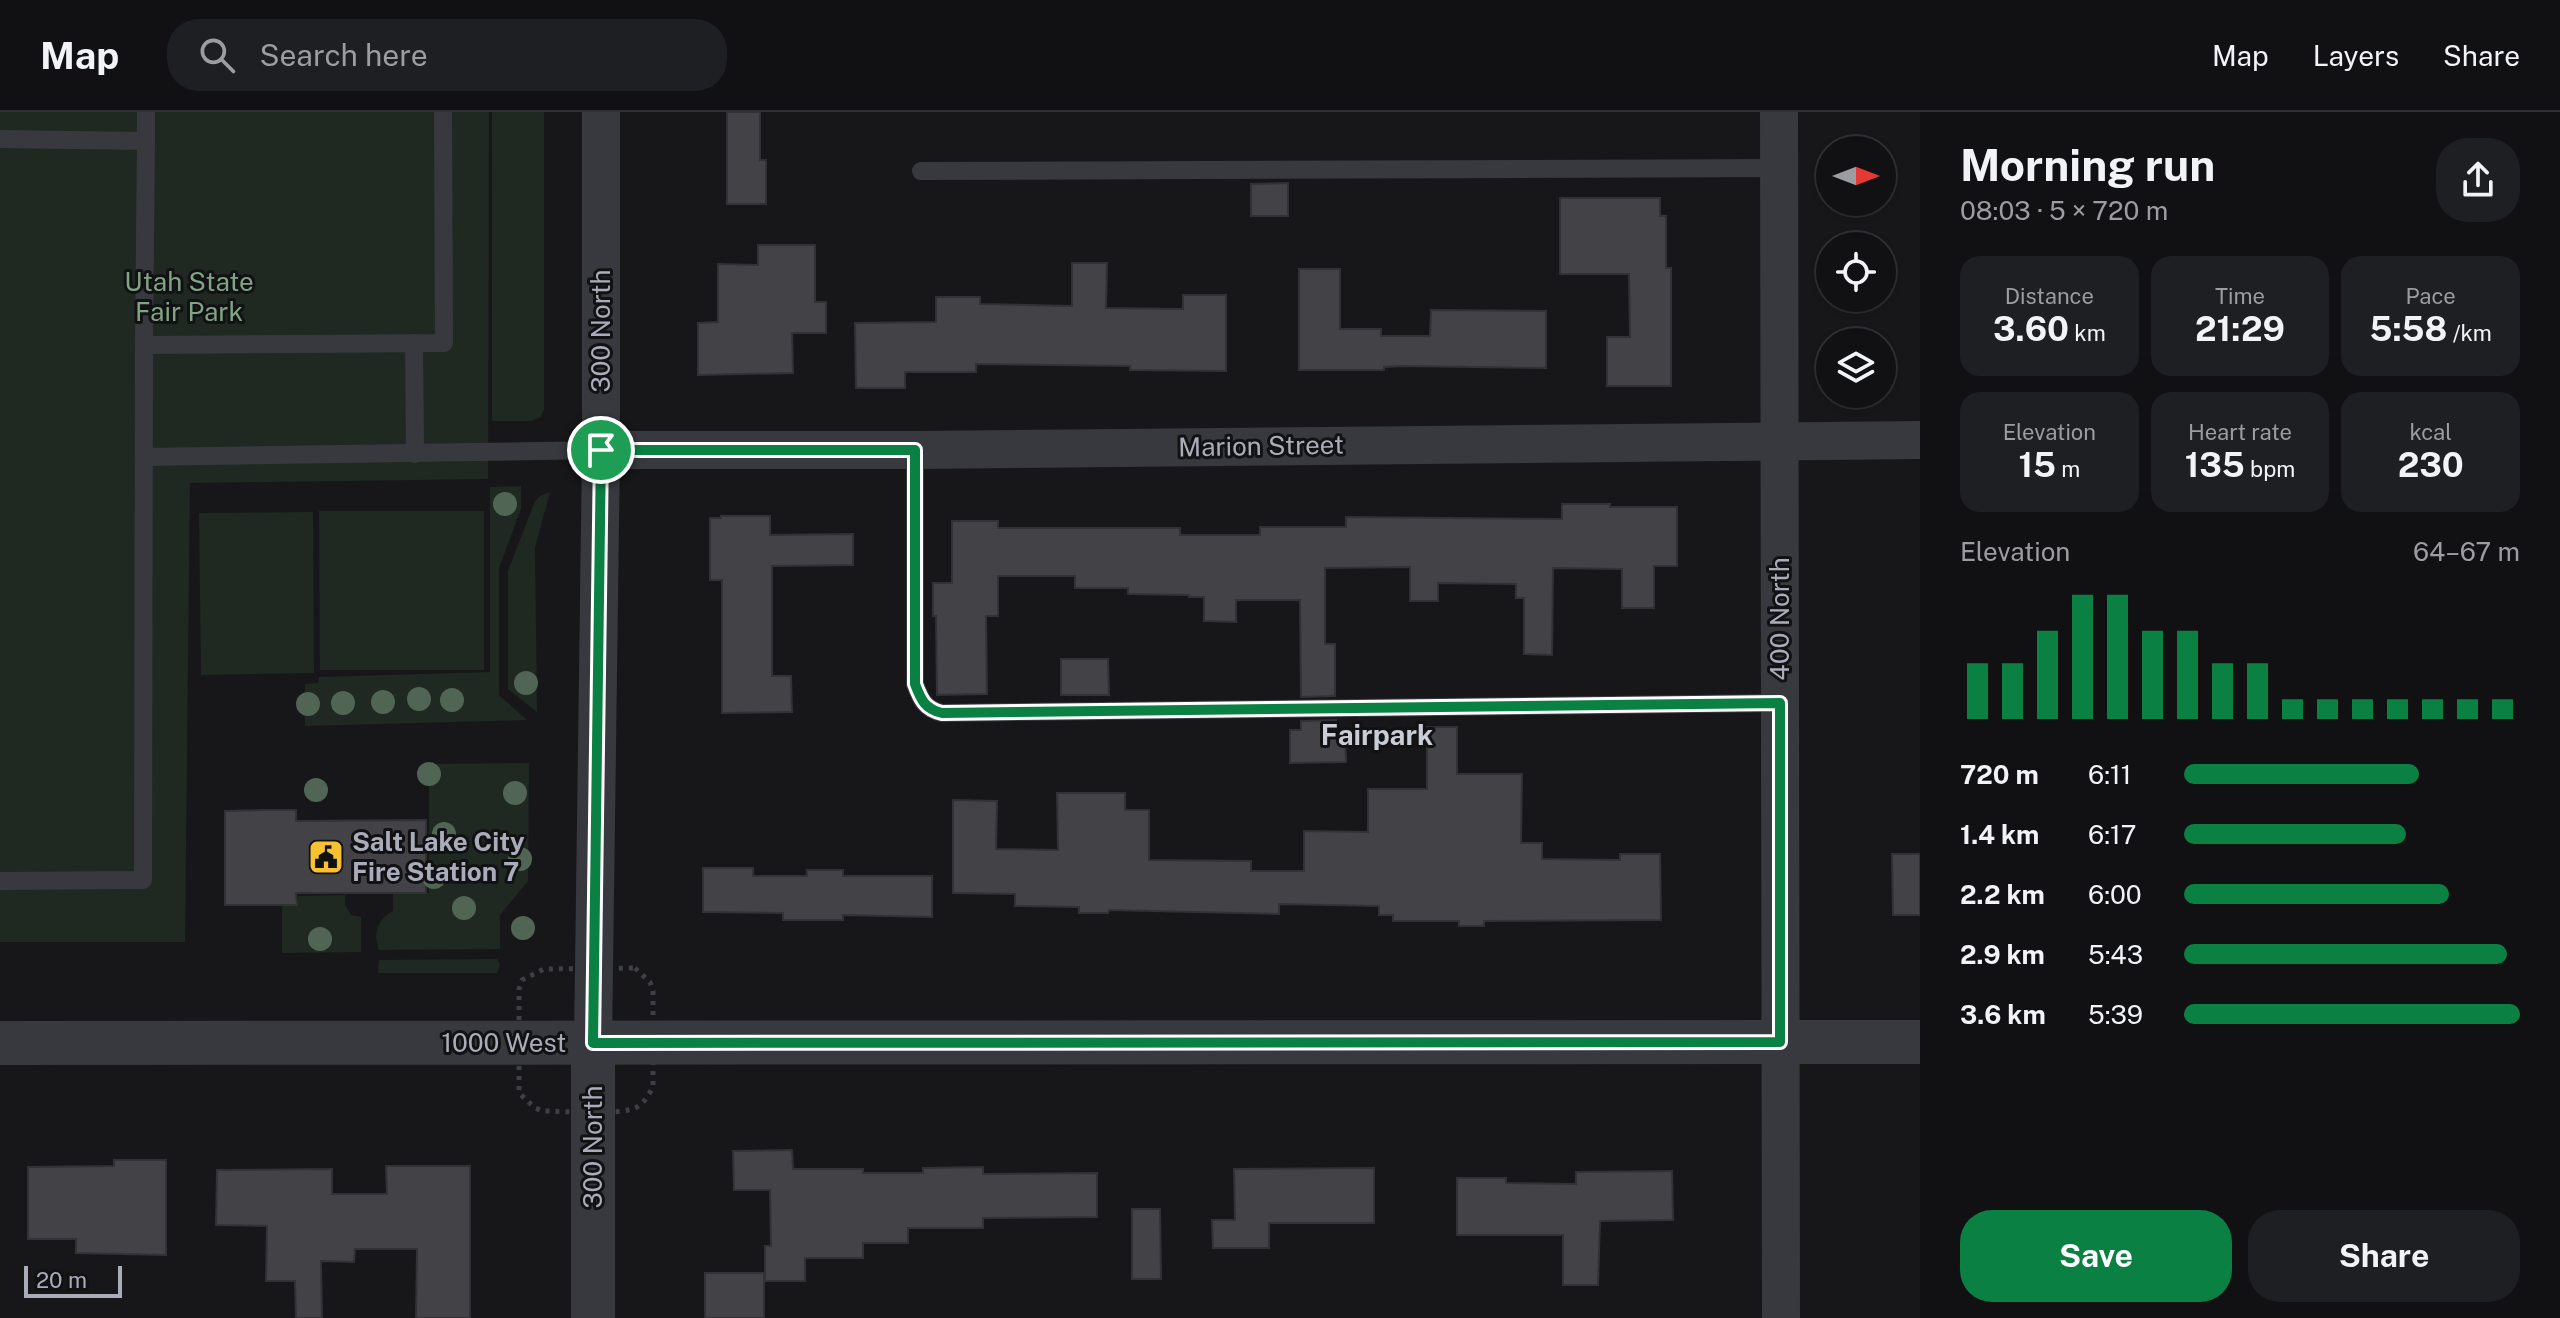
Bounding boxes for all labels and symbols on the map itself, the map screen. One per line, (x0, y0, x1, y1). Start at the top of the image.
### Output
north arrow (1816, 136, 1896, 216)
park label: Utah State Fair Park (124, 266, 254, 327)
street label: 300 North (585, 269, 616, 393)
pin (567, 416, 635, 484)
street label: Marion Street (1178, 429, 1344, 462)
street label: 400 North (1764, 557, 1795, 681)
district label: Fairpark (1321, 718, 1433, 751)
place label: Salt Lake City Fire Station 7 (352, 826, 525, 887)
public building icon: Salt Lake City Fire Station 7 (307, 838, 345, 876)
street label: 1000 West (442, 1027, 566, 1058)
street label: 300 North (577, 1085, 608, 1209)
scale bar (24, 1262, 122, 1298)

